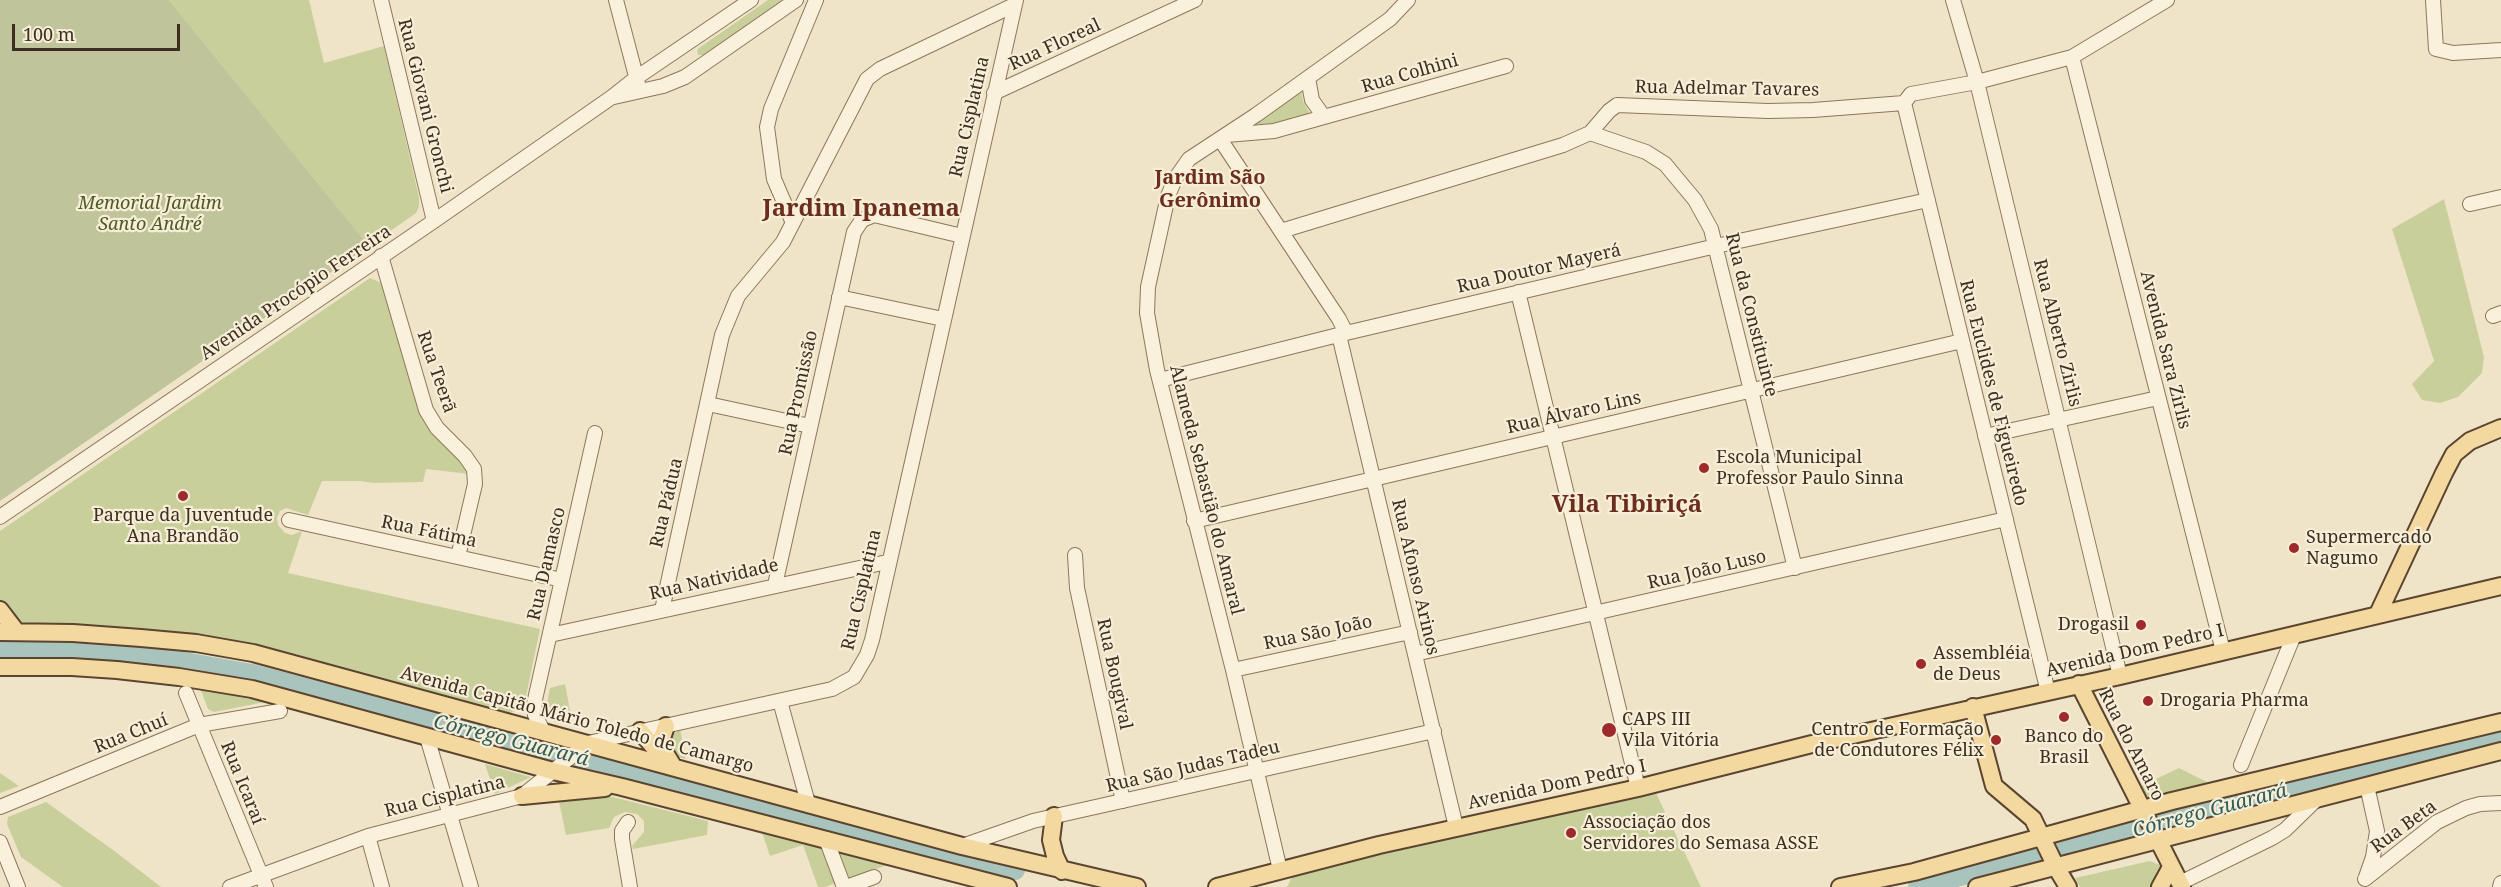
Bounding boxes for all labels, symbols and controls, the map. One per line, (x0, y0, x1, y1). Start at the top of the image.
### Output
scale bar (15, 12, 183, 50)
street label: Rua Floreal (1006, 14, 1104, 76)
street label: Rua Giovani Gronchi (393, 17, 457, 195)
text: 100 m (23, 22, 75, 46)
street label: Rua Colhini (1359, 50, 1461, 98)
street label: Rua Cisplatina (946, 54, 994, 180)
street label: Rua Adelmar Tavares (1635, 77, 1819, 101)
district label: Jardim São Gerônimo (1154, 166, 1266, 213)
park label: Memorial Jardim Santo André (78, 193, 222, 236)
district label: Jardim Ipanema (762, 195, 960, 223)
street label: Avenida Procópio Ferreira (196, 221, 396, 365)
street label: Rua da Constituinte (1720, 231, 1782, 399)
street label: Rua Doutor Mayerá (1455, 240, 1623, 298)
street label: Rua Alberto Zirlis (2028, 257, 2086, 409)
street label: Avenida Sara Zirlis (2135, 269, 2195, 431)
street label: Rua Euclides de Figueiredo (1954, 278, 2032, 508)
street label: Rua Teerã (412, 328, 460, 416)
street label: Rua Promissão (775, 328, 823, 458)
street label: Alameda Sebastião do Amaral (1164, 363, 1248, 617)
street label: Rua Álvaro Lins (1505, 387, 1643, 439)
place label: Escola Municipal Professor Paulo Sinna (1716, 447, 1904, 490)
street label: Rua Pádua (646, 456, 688, 550)
marker: Escola Municipal Professor Paulo Sinna (1697, 461, 1711, 475)
marker: Parque da Juventude Ana Brandão (176, 489, 190, 503)
district label: Vila Tibiriçá (1552, 491, 1702, 519)
street label: Rua Afonso Arinos (1387, 497, 1443, 657)
place label: Parque da Juventude Ana Brandão (93, 505, 273, 548)
street label: Rua Damasco (523, 505, 571, 623)
street label: Rua Fátima (379, 511, 479, 553)
street label: Rua Cisplatina (838, 527, 886, 653)
place label: Supermercado Nagumo (2306, 527, 2432, 570)
marker: Supermercado Nagumo (2287, 541, 2301, 555)
street label: Rua João Luso (1646, 546, 1768, 594)
street label: Rua Natividade (647, 555, 781, 605)
street label: Rua São João (1262, 611, 1374, 655)
place label: Drogasil (2058, 614, 2129, 636)
street label: Rua Bougival (1092, 616, 1136, 732)
marker: Drogasil (2134, 618, 2148, 632)
street label: Avenida Dom Pedro I (2044, 620, 2226, 682)
place label: Assembléia de Deus (1933, 643, 2031, 686)
marker: Assembléia de Deus (1914, 657, 1928, 671)
street label: Avenida Capitão Mário Toledo de Camargo (398, 662, 756, 778)
street label: Rua do Amaro (2093, 685, 2169, 805)
place label: Drogaria Pharma (2160, 690, 2309, 712)
marker: Drogaria Pharma (2141, 694, 2155, 708)
street label: Rua Chuí (91, 709, 171, 759)
place label: CAPS III Vila Vitória (1622, 709, 1719, 752)
water label: Córrego Guarará (431, 710, 591, 772)
marker: Banco do Brasil (2057, 710, 2071, 724)
place label: Centro de Formação de Condutores Félix (1811, 719, 1984, 762)
marker: CAPS III Vila Vitória (1600, 721, 1618, 739)
place label: Banco do Brasil (2025, 726, 2103, 768)
marker: Centro de Formação de Condutores Félix (1989, 733, 2003, 747)
street label: Rua São Judas Tadeu (1104, 736, 1282, 798)
street label: Rua Icaraí (216, 738, 268, 828)
street label: Avenida Dom Pedro I (1466, 756, 1648, 814)
street label: Rua Cisplatina (382, 772, 508, 822)
water label: Córrego Guarará (2130, 779, 2290, 843)
street label: Rua Beta (2367, 796, 2441, 858)
place label: Associação dos Servidores do Semasa ASSE (1583, 812, 1819, 854)
marker: Associação dos Servidores do Semasa ASSE (1564, 826, 1578, 840)

